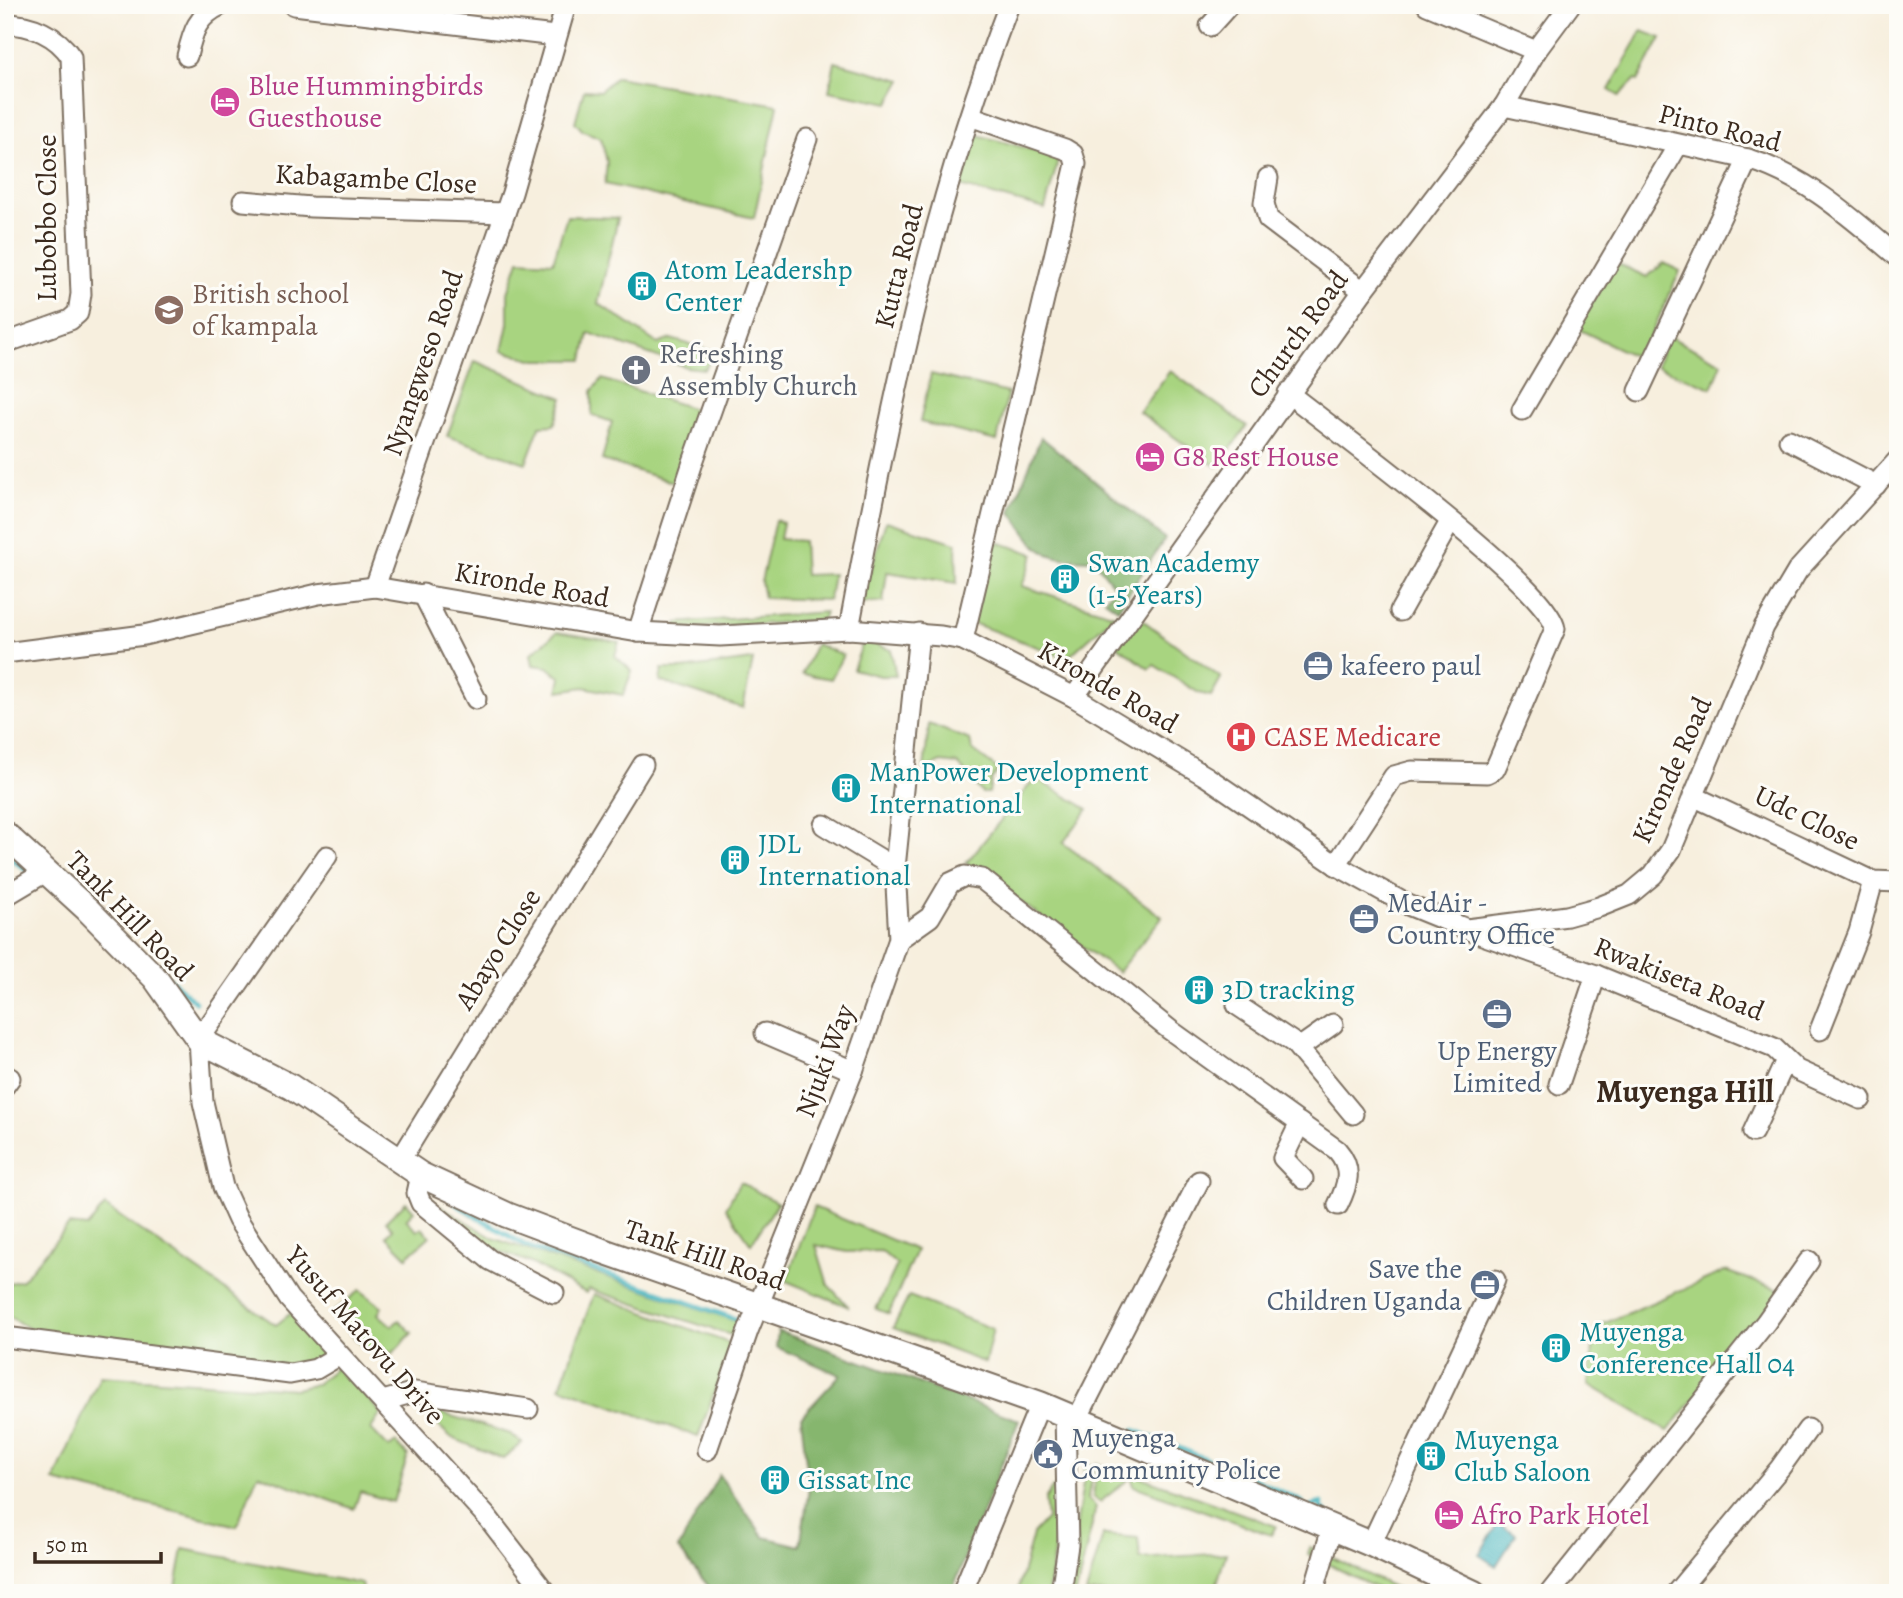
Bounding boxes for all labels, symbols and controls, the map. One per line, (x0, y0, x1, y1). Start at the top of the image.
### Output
place label: Blue Hummingbirds Guesthouse (248, 67, 484, 137)
hotel icon: Blue Hummingbirds Guesthouse (208, 85, 242, 119)
street label: Pinto Road (1655, 94, 1786, 162)
street label: Lubobbo Close (28, 134, 66, 302)
street label: Kabagambe Close (274, 155, 478, 203)
street label: Kutta Road (865, 199, 933, 332)
place label: Atom Leadershp Center (664, 251, 852, 321)
street label: Church Road (1239, 262, 1358, 405)
street label: Nyangweso Road (373, 264, 473, 461)
building icon: Atom Leadershp Center (625, 269, 659, 303)
place label: British school of kampala (192, 275, 349, 345)
school or university icon: British school of kampala (152, 293, 186, 327)
place label: Refreshing Assembly Church (658, 335, 858, 405)
church icon: Refreshing Assembly Church (619, 353, 653, 387)
place label: G8 Rest House (1173, 438, 1339, 476)
hotel icon: G8 Rest House (1133, 440, 1167, 474)
place label: Swan Academy (1-5 Years) (1088, 544, 1259, 614)
street label: Kironde Road (452, 553, 613, 617)
building icon: Swan Academy (1-5 Years) (1048, 562, 1082, 596)
street label: Kironde Road (1031, 631, 1186, 743)
place label: kafeero paul (1341, 647, 1481, 685)
office icon: kafeero paul (1301, 649, 1335, 683)
street label: Kironde Road (1623, 690, 1722, 849)
place label: CASE Medicare (1264, 718, 1441, 756)
hospital icon: CASE Medicare (1224, 720, 1258, 754)
place label: ManPower Development International (869, 753, 1149, 823)
building icon: ManPower Development International (829, 771, 863, 805)
street label: Udc Close (1748, 776, 1866, 860)
place label: JDL International (758, 825, 911, 895)
street label: Tank Hill Road (58, 842, 203, 990)
building icon: JDL International (718, 843, 752, 877)
street label: Abayo Close (445, 881, 550, 1018)
place label: MedAir - Country Office (1387, 884, 1555, 954)
office icon: MedAir - Country Office (1347, 902, 1381, 936)
street label: Rwakiseta Road (1588, 928, 1771, 1031)
place label: 3D tracking (1222, 971, 1355, 1009)
building icon: 3D tracking (1182, 973, 1216, 1007)
office icon: Up Energy Limited (1480, 997, 1514, 1031)
street label: Njuki Way (786, 998, 864, 1123)
place label: Up Energy Limited (1437, 1032, 1557, 1102)
district label: Muyenga Hill (1596, 1069, 1775, 1113)
street label: Tank Hill Road (619, 1210, 792, 1301)
street label: Yusuf Matovu Drive (276, 1237, 453, 1433)
place label: Save the Children Uganda (1267, 1250, 1462, 1320)
office icon: Save the Children Uganda (1468, 1268, 1502, 1302)
place label: Muyenga Conference Hall 04 (1579, 1313, 1795, 1383)
building icon: Muyenga Conference Hall 04 (1539, 1331, 1573, 1365)
place label: Muyenga Community Police (1071, 1419, 1281, 1489)
place label: Muyenga Club Saloon (1454, 1421, 1591, 1491)
public building icon: Muyenga Community Police (1031, 1437, 1065, 1471)
building icon: Muyenga Club Saloon (1414, 1439, 1448, 1473)
place label: Gissat Inc (798, 1461, 911, 1499)
building icon: Gissat Inc (758, 1463, 792, 1497)
place label: Afro Park Hotel (1471, 1496, 1649, 1534)
hotel icon: Afro Park Hotel (1432, 1498, 1466, 1532)
scale bar (35, 1521, 161, 1565)
text: 50 m (46, 1531, 88, 1559)

